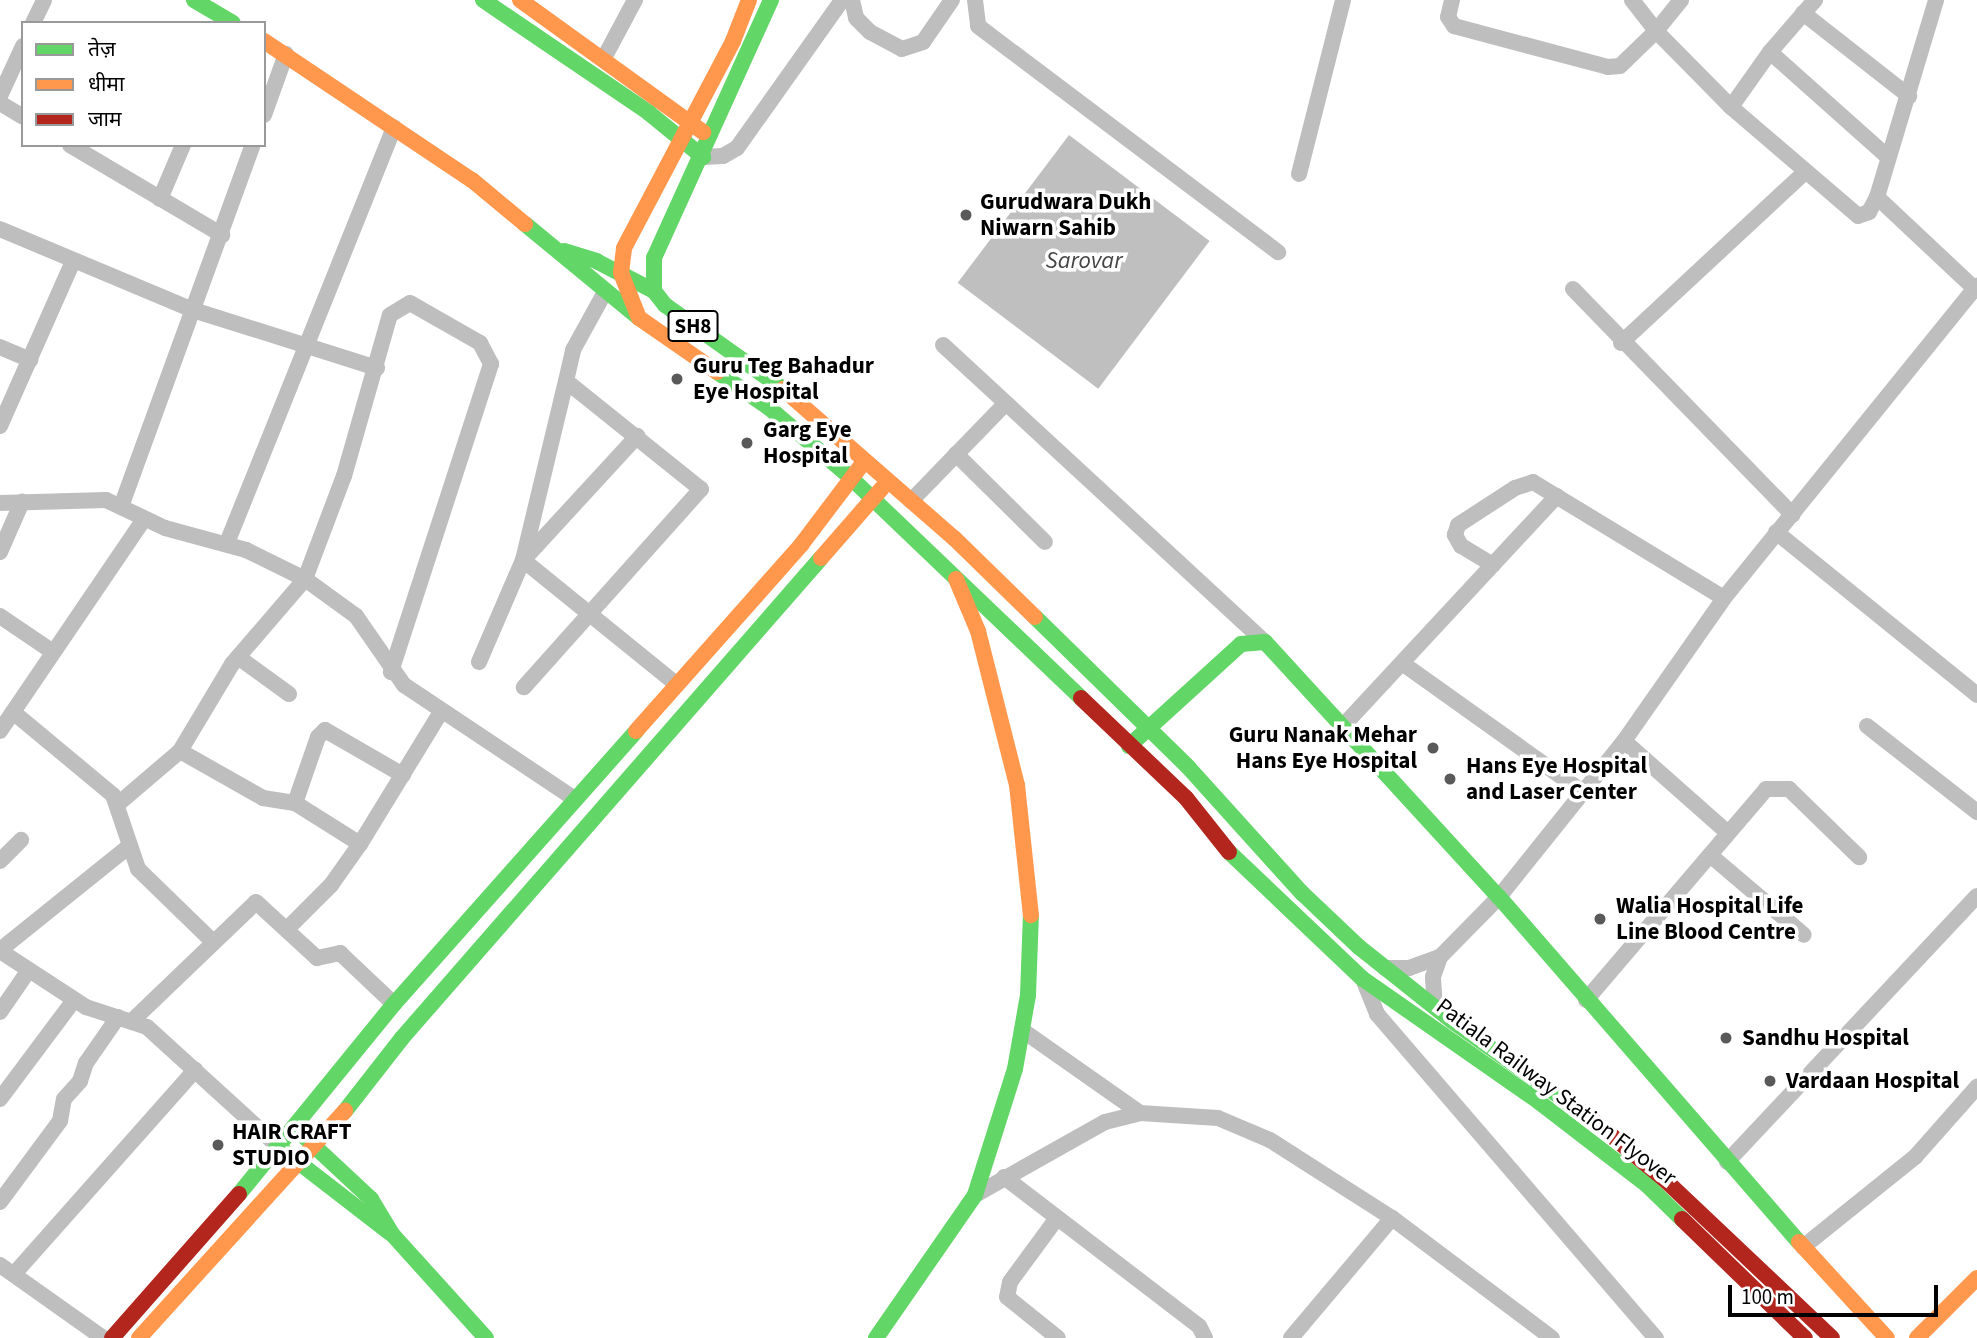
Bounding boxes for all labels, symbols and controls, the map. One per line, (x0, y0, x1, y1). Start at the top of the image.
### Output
legend (21, 21, 266, 147)
text: तेज़ (88, 34, 116, 64)
text: धीमा (88, 69, 124, 99)
text: जाम (88, 104, 122, 134)
place label: Gurudwara Dukh Niwarn Sahib (980, 188, 1152, 242)
marker: Gurudwara Dukh Niwarn Sahib (958, 207, 974, 223)
water label: Sarovar (1046, 247, 1122, 275)
road number: SH8 (667, 308, 719, 344)
place label: Guru Teg Bahadur Eye Hospital (693, 352, 874, 406)
marker: Guru Teg Bahadur Eye Hospital (667, 369, 687, 389)
place label: Garg Eye Hospital (763, 416, 852, 470)
marker: Garg Eye Hospital (737, 433, 757, 453)
place label: Guru Nanak Mehar Hans Eye Hospital (1229, 721, 1417, 775)
marker: Guru Nanak Mehar Hans Eye Hospital (1423, 738, 1443, 758)
place label: Hans Eye Hospital and Laser Center (1466, 752, 1647, 806)
marker: Hans Eye Hospital and Laser Center (1440, 769, 1460, 789)
place label: Walia Hospital Life Line Blood Centre (1616, 892, 1803, 946)
marker: Walia Hospital Life Line Blood Centre (1590, 909, 1610, 929)
street label: Patiala Railway Station Flyover (1431, 993, 1681, 1191)
place label: Sandhu Hospital (1742, 1024, 1909, 1052)
marker: Sandhu Hospital (1716, 1028, 1736, 1048)
place label: Vardaan Hospital (1786, 1067, 1959, 1095)
marker: Vardaan Hospital (1760, 1071, 1780, 1091)
place label: HAIR CRAFT STUDIO (232, 1118, 352, 1172)
marker: HAIR CRAFT STUDIO (210, 1137, 226, 1153)
scale bar (1732, 1272, 1942, 1316)
text: 100 m (1741, 1282, 1794, 1312)

